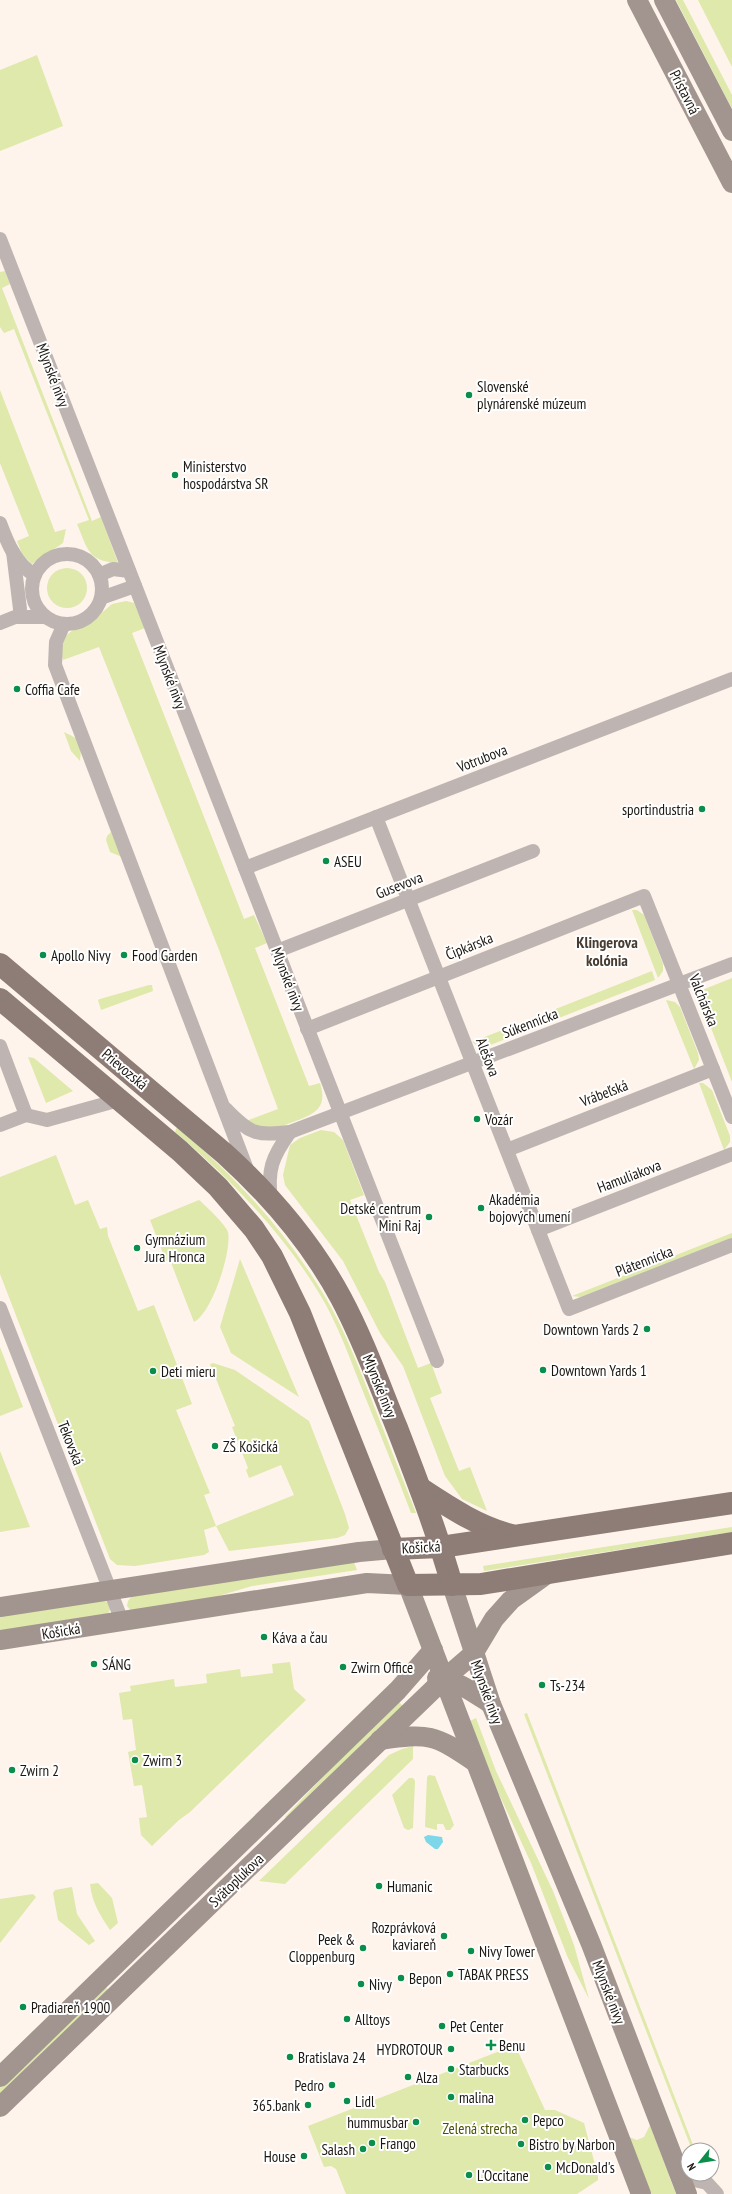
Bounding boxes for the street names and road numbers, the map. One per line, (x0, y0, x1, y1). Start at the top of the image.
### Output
street label: Prístavná (666, 67, 704, 117)
street label: Mlynské nivy (32, 340, 74, 410)
street label: Mlynské nivy (149, 642, 191, 712)
street label: Votrubova (453, 740, 510, 777)
street label: Gusevova (373, 867, 425, 903)
street label: Čipkárska (443, 928, 495, 964)
street label: Mlynské nivy (267, 944, 309, 1014)
street label: Valchárska (685, 970, 723, 1029)
street label: Súkennícka (499, 1004, 561, 1042)
street label: Alešova (472, 1035, 504, 1079)
street label: Prievozská (98, 1044, 152, 1094)
street label: Vrábeľská (577, 1075, 631, 1111)
street label: Hamuliakova (594, 1155, 664, 1197)
street label: Plátennícka (613, 1241, 675, 1281)
street label: Mlynské nivy (359, 1351, 401, 1421)
street label: Tekovská (54, 1418, 88, 1468)
street label: Košická (401, 1536, 441, 1558)
street label: Košická (40, 1619, 82, 1643)
street label: Mlynské nivy (467, 1657, 507, 1727)
street label: Svätoplukova (205, 1849, 267, 1911)
street label: Mlynské nivy (588, 1957, 630, 2027)

